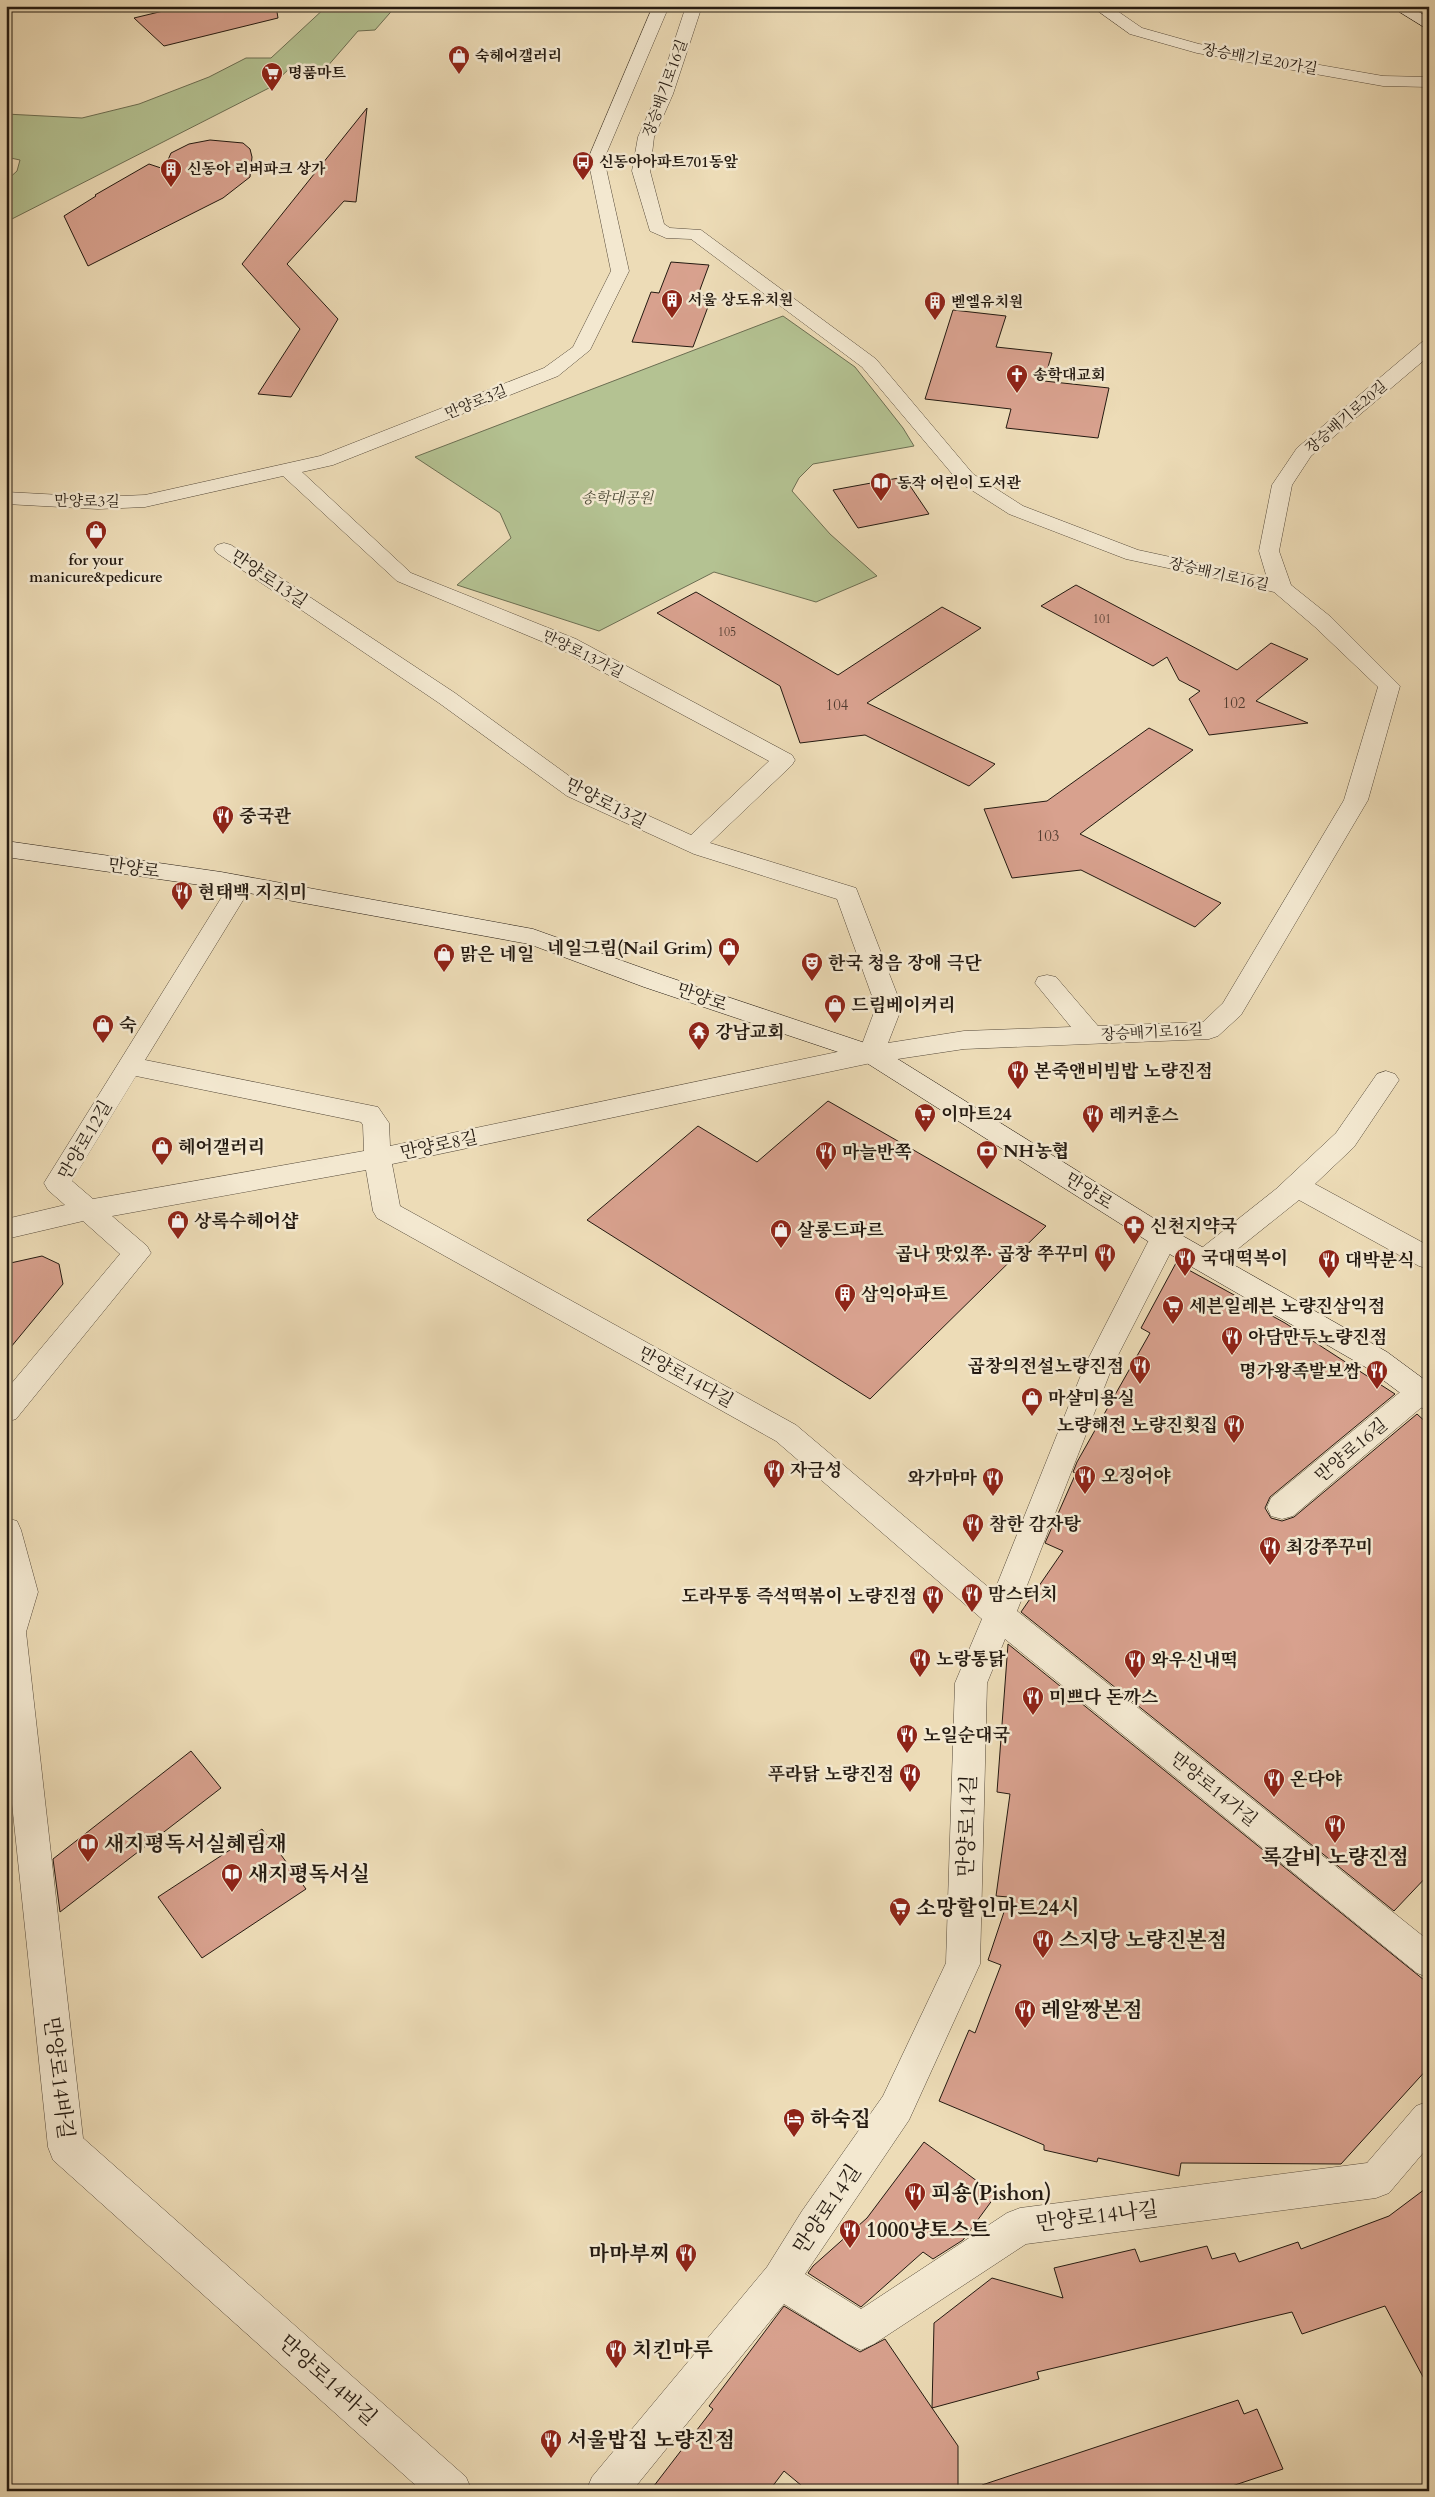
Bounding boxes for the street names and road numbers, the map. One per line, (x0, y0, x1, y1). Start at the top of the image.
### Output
street label: 장승배기로16길 (638, 37, 692, 139)
street label: 장승배기로20가길 (1201, 39, 1319, 79)
street label: 장승배기로20길 (1301, 376, 1391, 458)
street label: 만양로3길 (442, 380, 510, 424)
street label: 만양로3길 (54, 490, 120, 512)
street label: 만양로13길 (225, 544, 312, 614)
street label: 장승배기로16길 (1167, 553, 1271, 595)
street label: 만양로13가길 (539, 626, 627, 682)
street label: 만양로13길 (561, 772, 651, 835)
street label: 만양로 (106, 852, 162, 885)
street label: 만양로 (673, 977, 731, 1018)
street label: 장승배기로16길 (1100, 1019, 1204, 1045)
street label: 만양로12길 (53, 1096, 118, 1185)
street label: 만양로8길 (398, 1125, 480, 1166)
street label: 만양로 (1060, 1167, 1117, 1216)
street label: 만양로14다길 (634, 1341, 738, 1414)
street label: 만양로16길 (1310, 1413, 1393, 1488)
street label: 만양로14가길 (1165, 1747, 1263, 1832)
street label: 만양로14길 (951, 1774, 984, 1878)
street label: 만양로14바길 (37, 2015, 80, 2141)
street label: 만양로14길 (787, 2159, 868, 2260)
street label: 만양로14나길 (1034, 2195, 1160, 2238)
street label: 만양로14바길 (272, 2328, 383, 2432)

